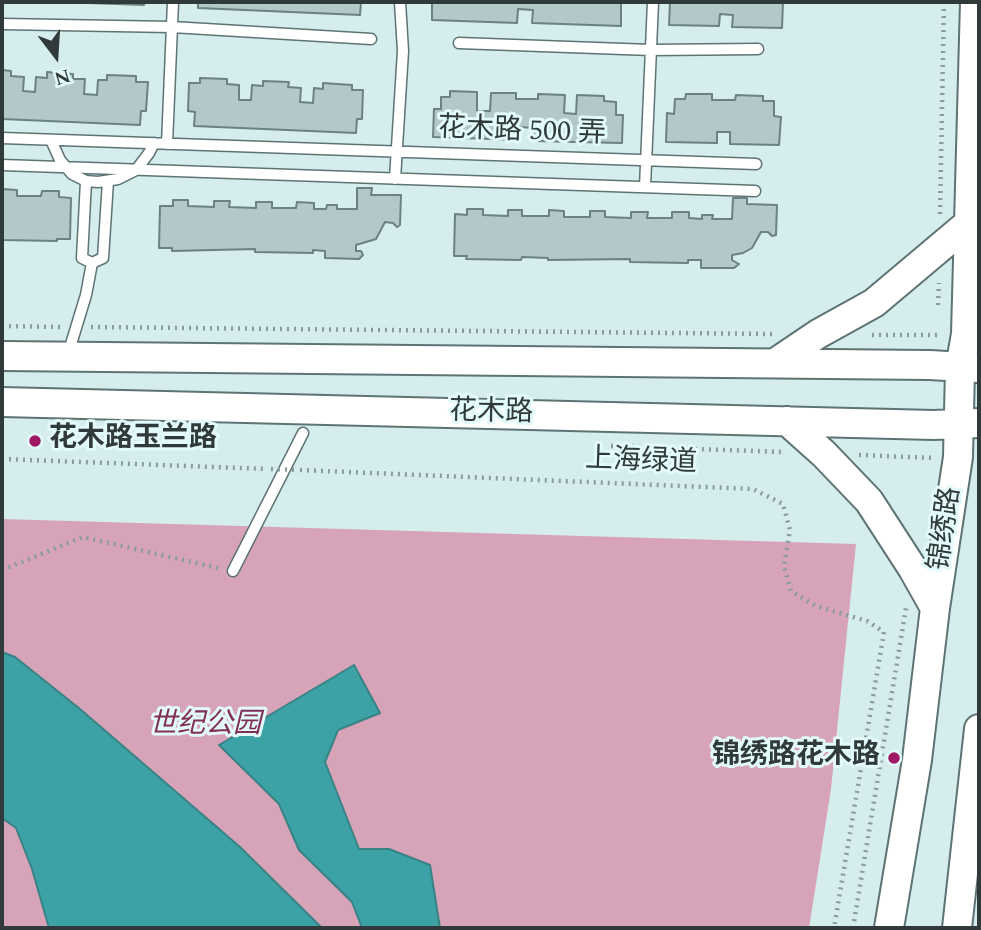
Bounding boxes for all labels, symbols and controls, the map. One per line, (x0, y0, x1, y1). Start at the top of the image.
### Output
north arrow (21, 21, 91, 91)
text: N (51, 60, 74, 93)
street label: 花木路 500 弄 (437, 113, 607, 153)
street label: 花木路 (449, 396, 533, 432)
place label: 花木路玉兰路 (49, 424, 217, 458)
marker: 花木路玉兰路 (27, 433, 43, 449)
street label: 上海绿道 (584, 444, 698, 482)
street label: 锦绣路 (925, 485, 969, 573)
park label: 世纪公园 (149, 710, 261, 744)
place label: 锦绣路花木路 (712, 741, 880, 775)
marker: 锦绣路花木路 (886, 750, 902, 766)

